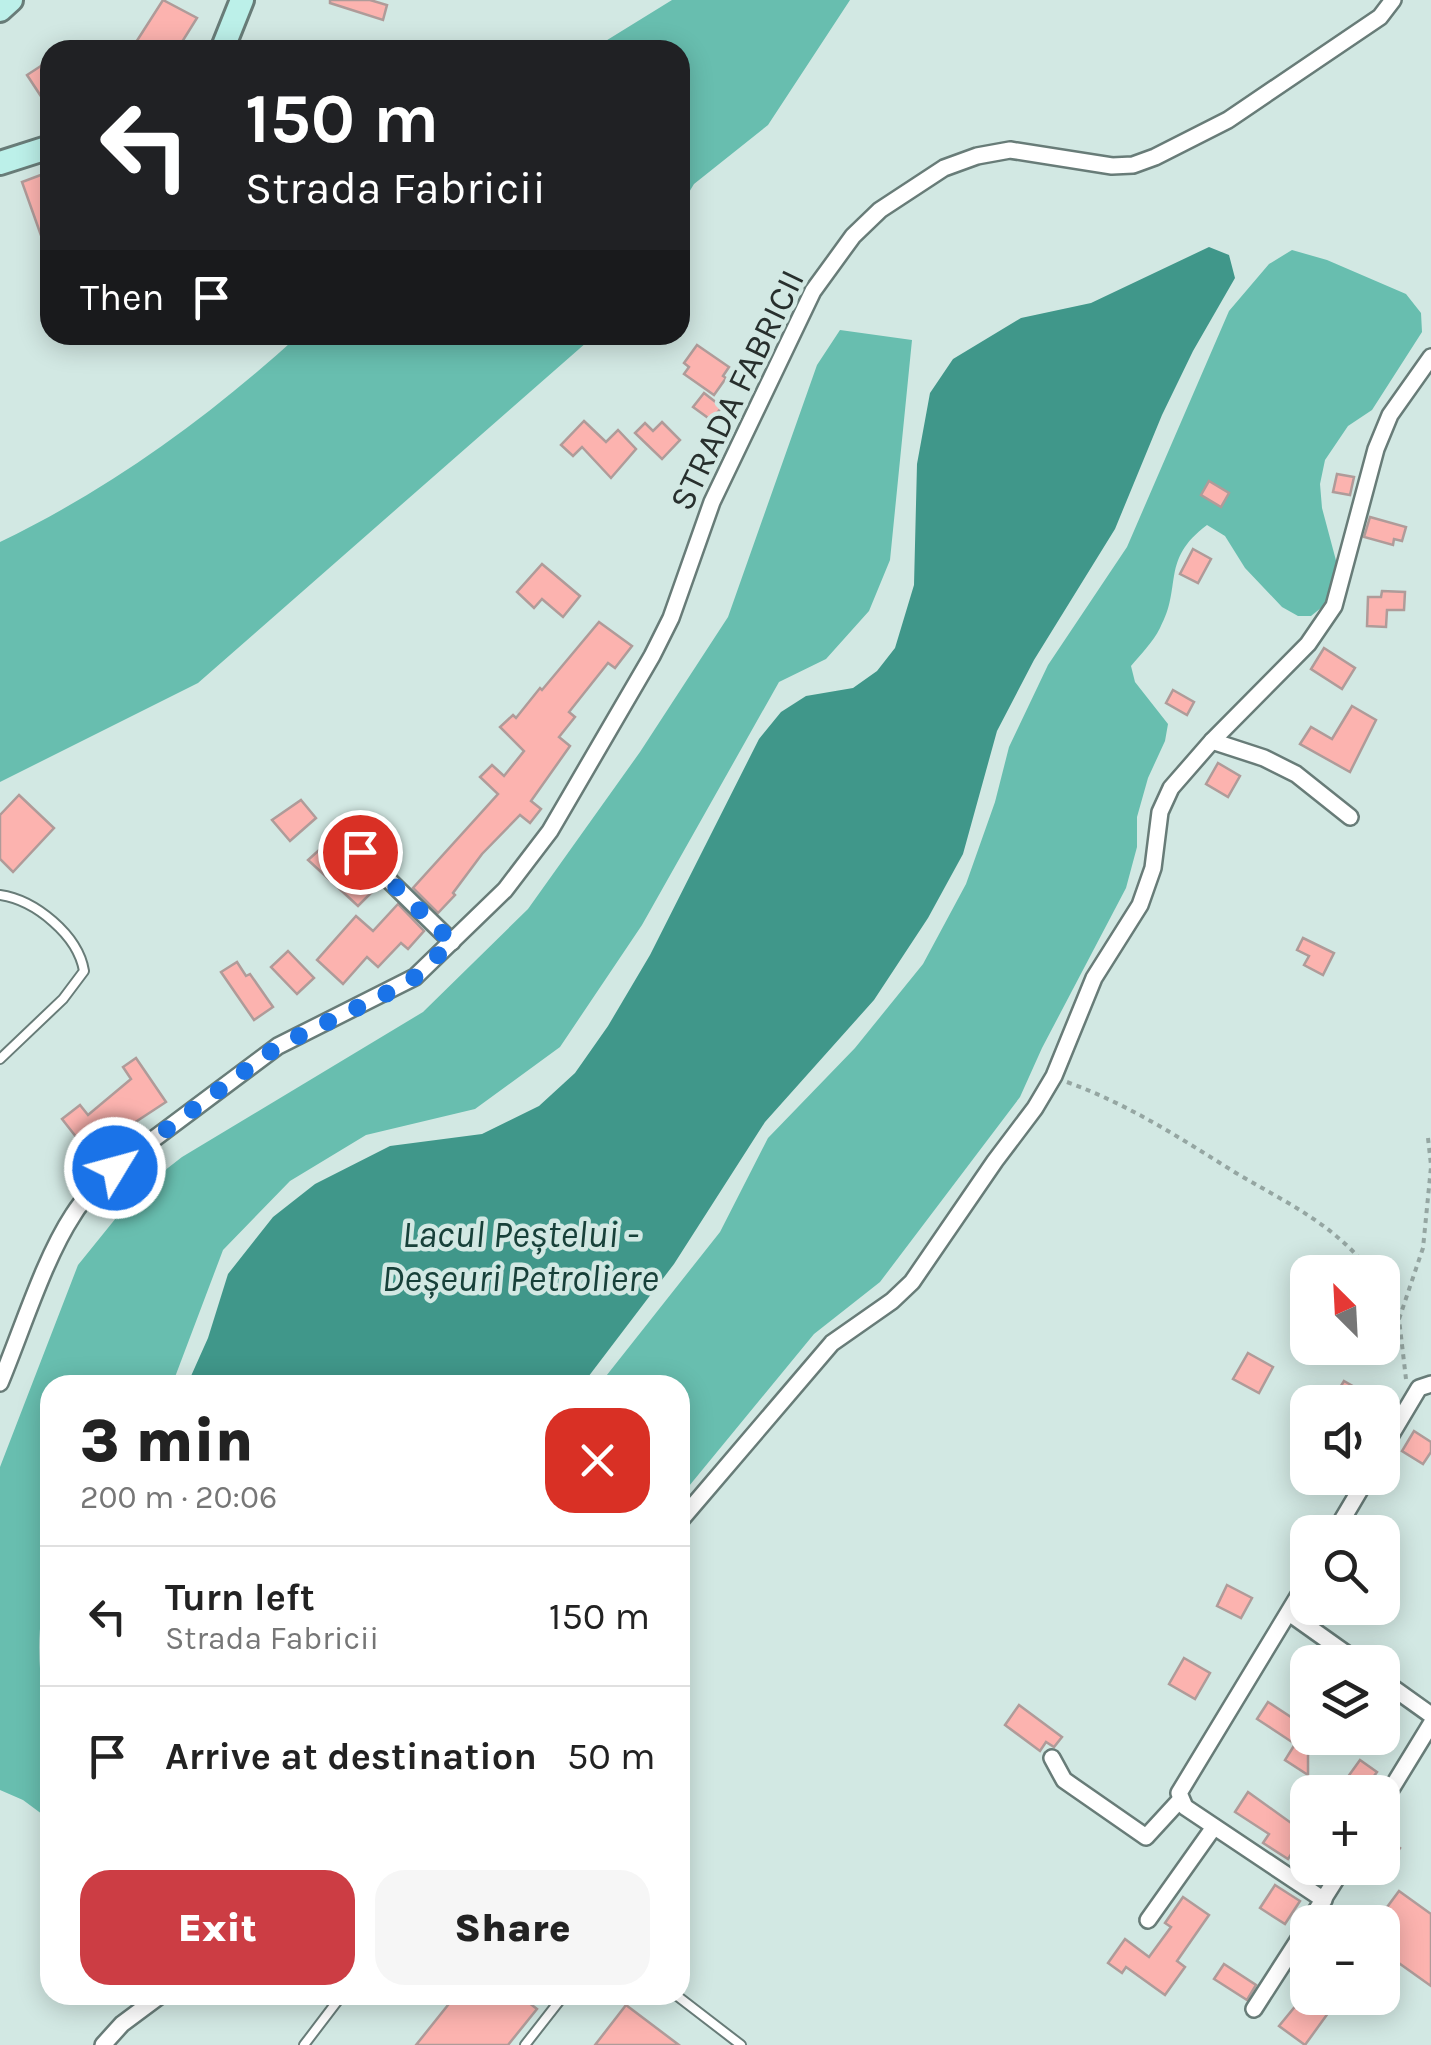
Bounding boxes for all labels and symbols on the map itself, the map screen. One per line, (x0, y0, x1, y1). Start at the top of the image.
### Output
street label: STRADA FABRICII (661, 263, 813, 517)
pin (318, 810, 403, 895)
position arrow (63, 1116, 167, 1220)
water label: Lacul Peștelui - Deșeuri Petroliere (382, 1212, 658, 1301)
north arrow (1290, 1255, 1400, 1365)

